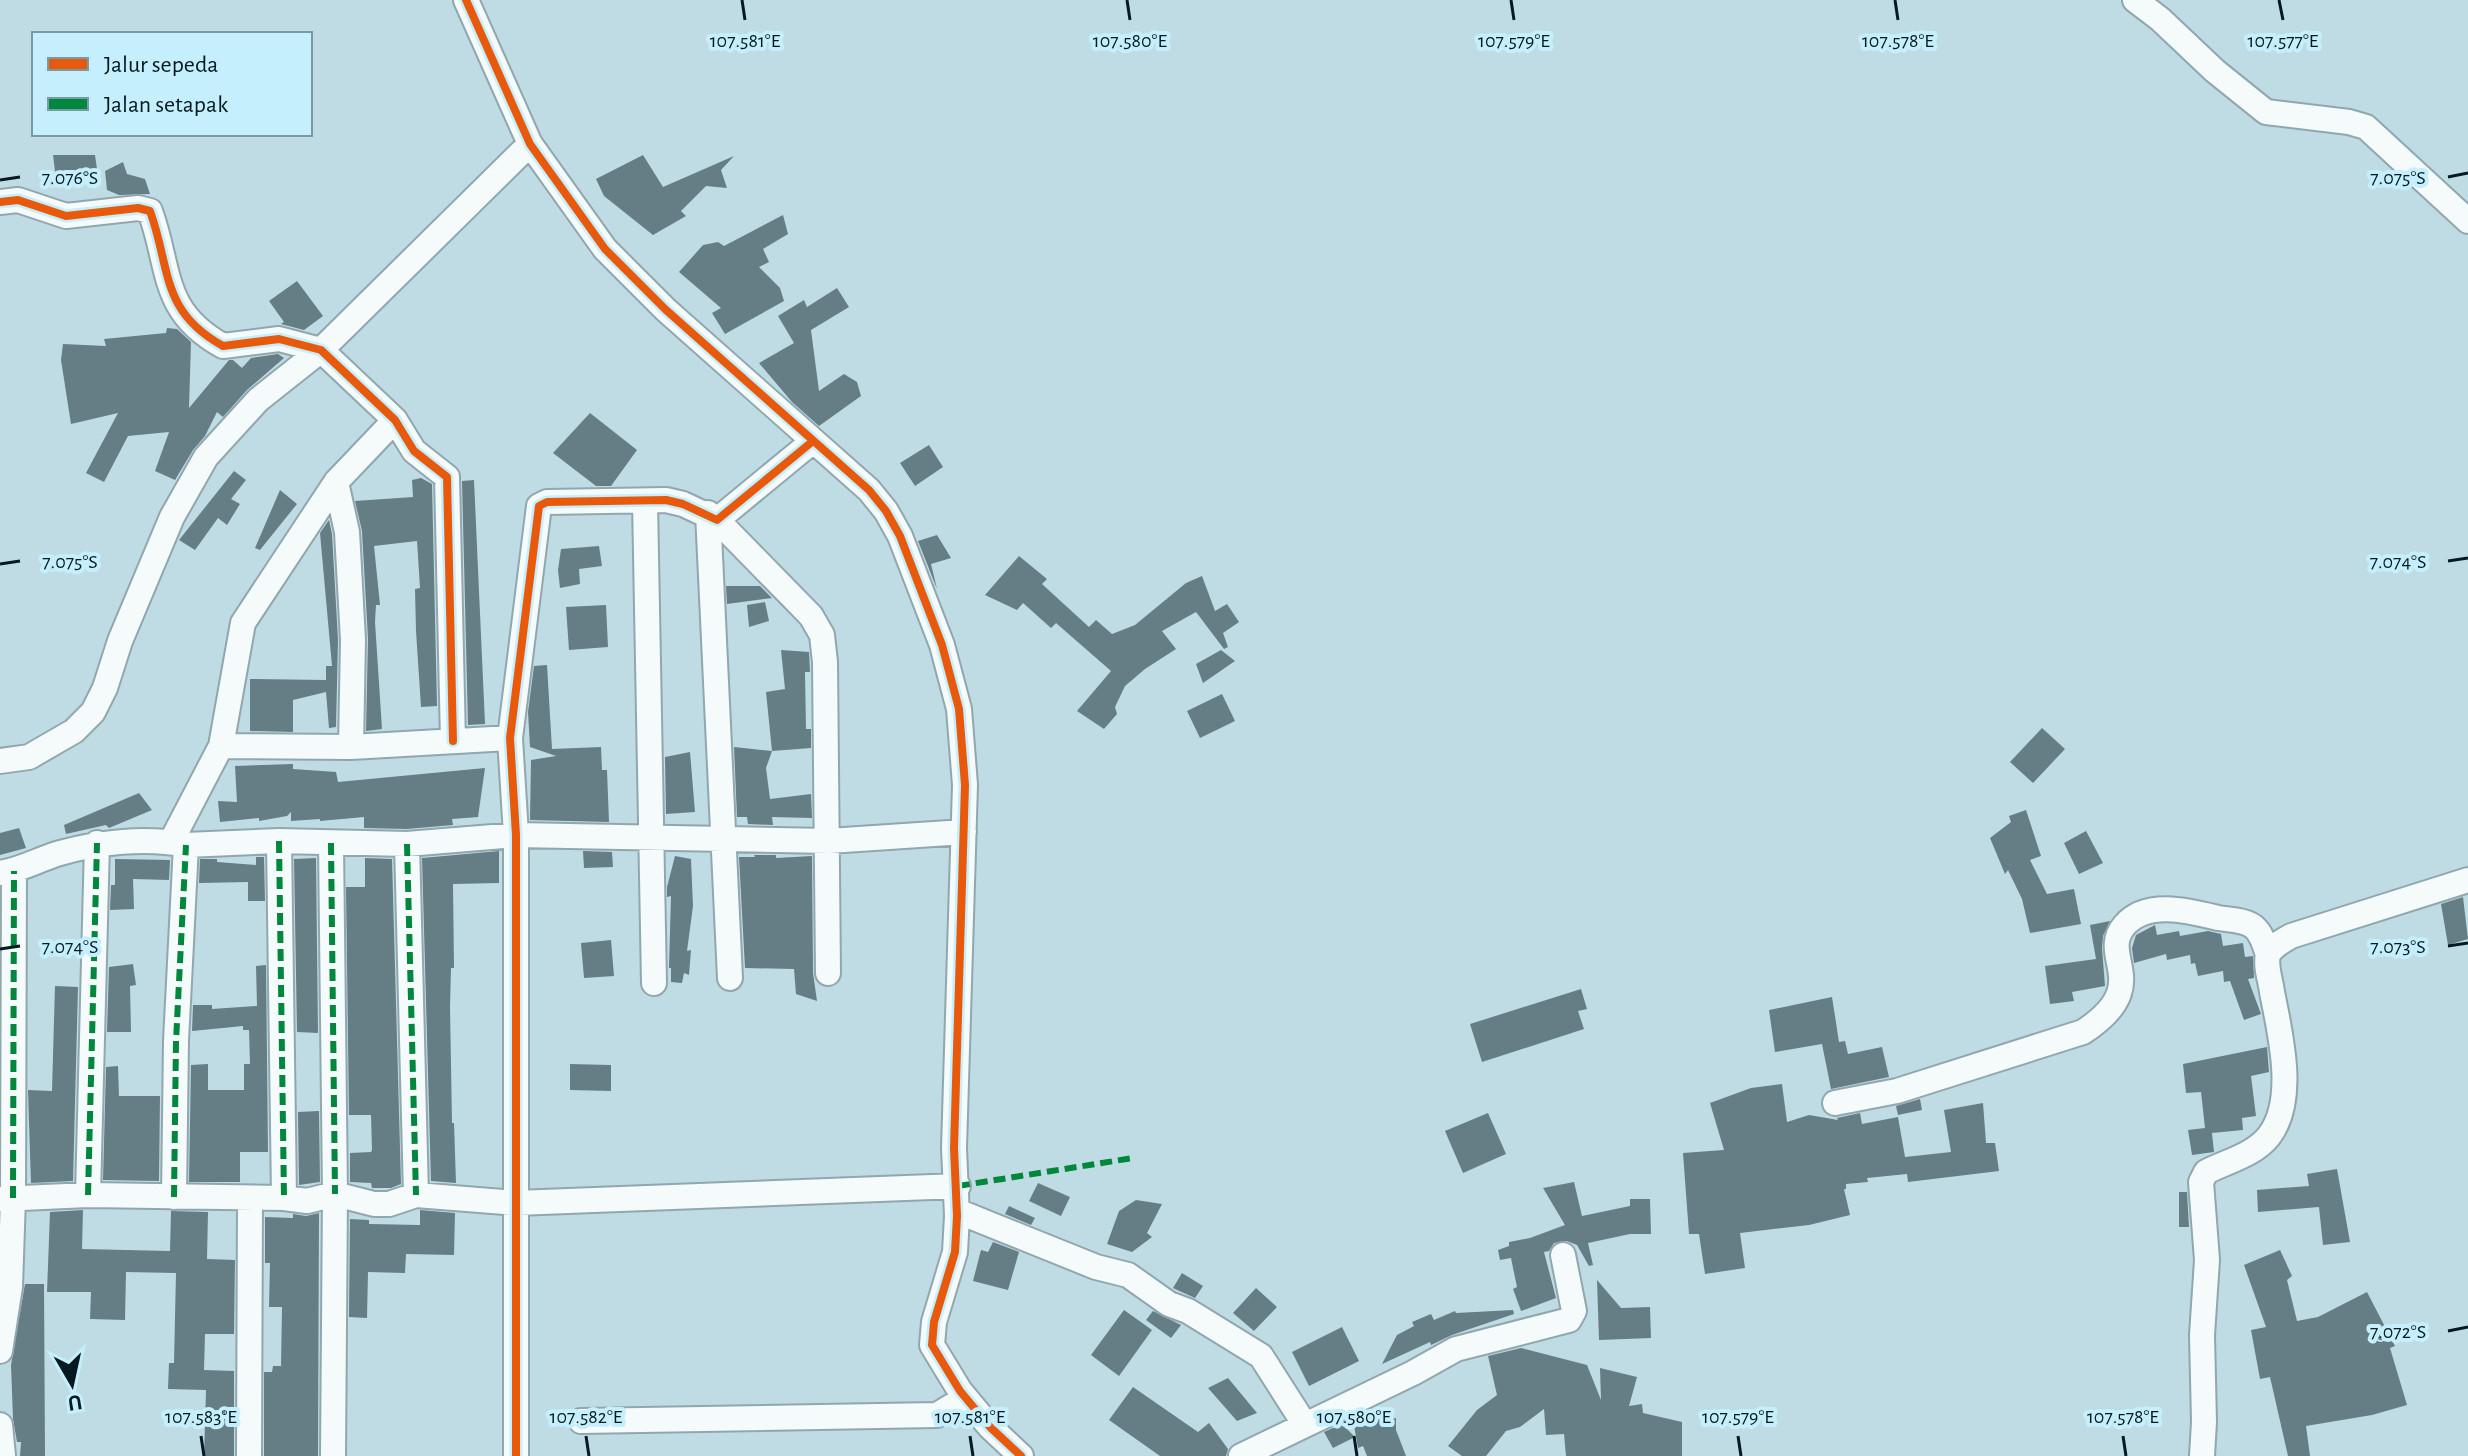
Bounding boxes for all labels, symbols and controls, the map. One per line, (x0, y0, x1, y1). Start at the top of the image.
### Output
text: 107.581°E (710, 31, 781, 51)
text: 107.580°E (1093, 31, 1167, 51)
text: 107.579°E (1478, 31, 1550, 51)
text: 107.578°E (1862, 31, 1934, 51)
text: 107.577°E (2248, 31, 2319, 51)
legend (32, 32, 312, 136)
text: Jalur sepeda (104, 53, 218, 77)
text: Jalan setapak (104, 93, 228, 117)
text: 7.076°S (42, 168, 98, 188)
text: 7.075°S (2370, 168, 2426, 188)
text: 7.075°S (42, 552, 98, 572)
text: 7.074°S (2370, 552, 2426, 572)
text: 7.074°S (42, 937, 98, 957)
text: 7.073°S (2370, 937, 2426, 957)
text: 7.072°S (2370, 1322, 2426, 1342)
north arrow (32, 1344, 112, 1424)
text: U (66, 1391, 84, 1415)
text: 107.583°E (165, 1407, 237, 1427)
text: 107.582°E (550, 1407, 623, 1427)
text: 107.581°E (935, 1407, 1006, 1427)
text: 107.580°E (1317, 1407, 1391, 1427)
text: 107.579°E (1702, 1407, 1774, 1427)
text: 107.578°E (2087, 1407, 2159, 1427)

